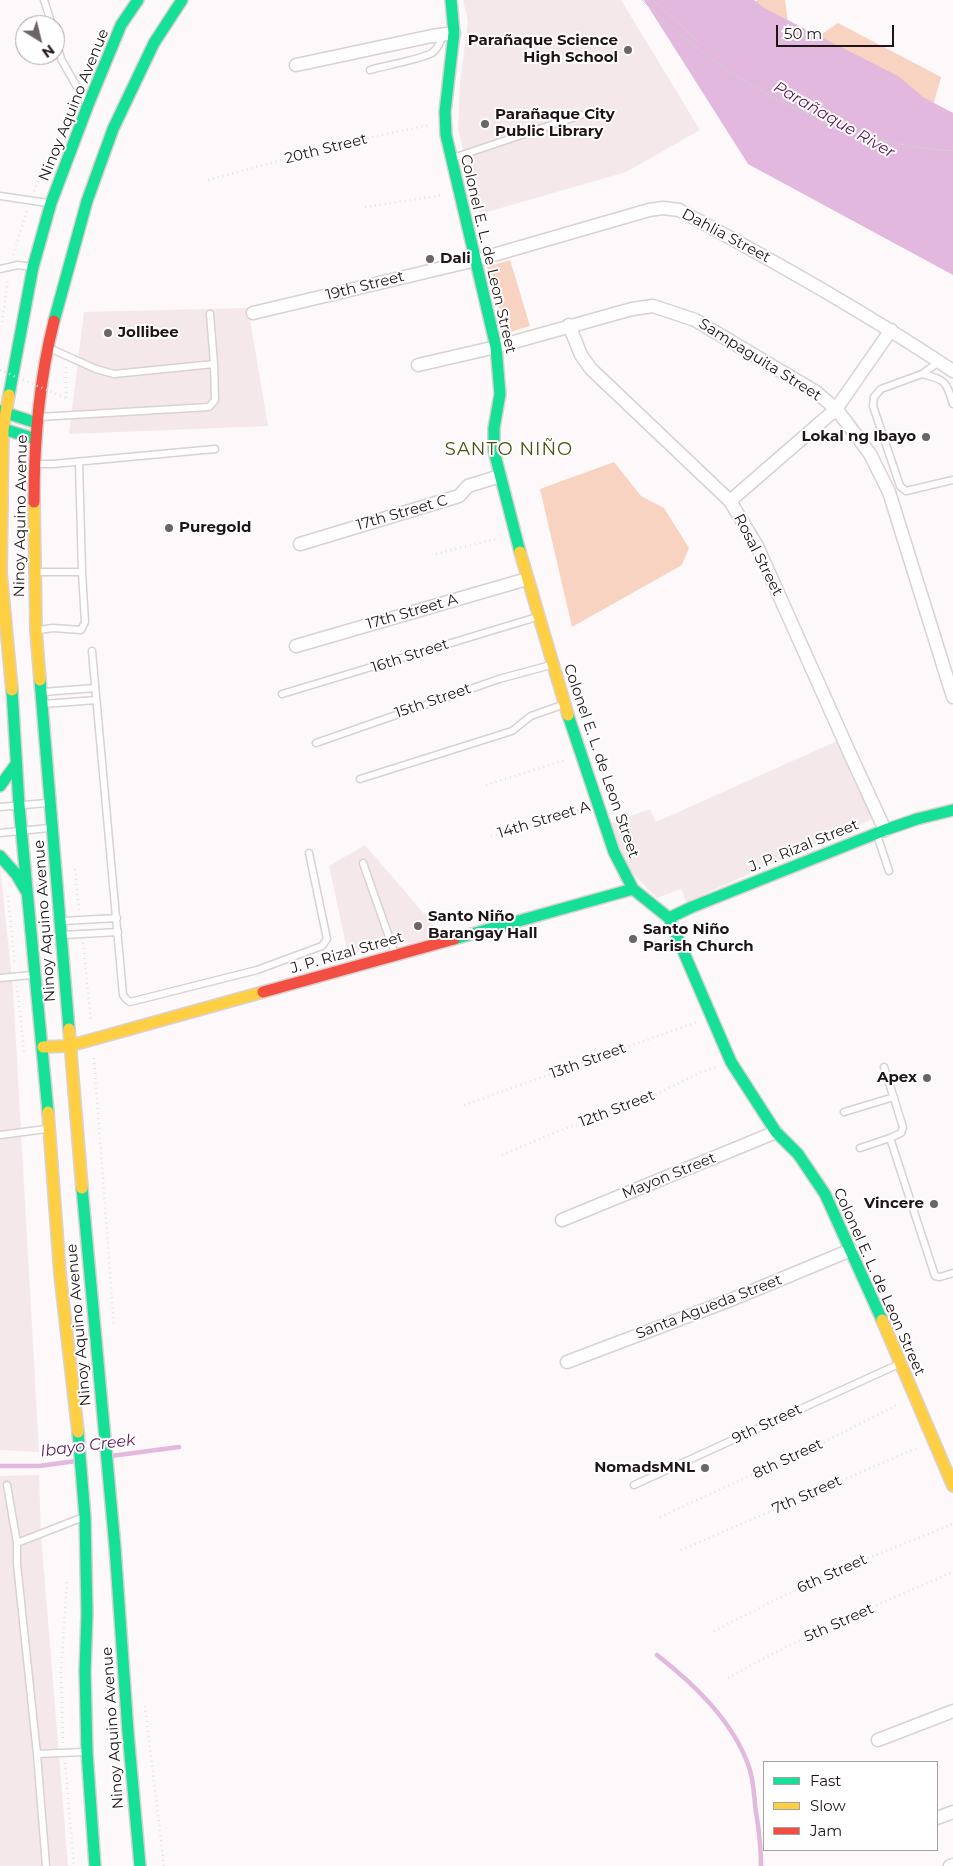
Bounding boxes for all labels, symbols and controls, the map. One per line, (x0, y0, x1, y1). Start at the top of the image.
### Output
north arrow (15, 15, 65, 65)
scale bar (778, 15, 896, 47)
text: 50 m (784, 24, 822, 43)
street label: Ninoy Aquino Avenue (35, 26, 113, 184)
place label: Parañaque Science High School (468, 32, 618, 67)
marker: Parañaque Science High School (622, 44, 634, 56)
water label: Parañaque River (770, 78, 898, 162)
place label: Parañaque City Public Library (495, 106, 615, 141)
marker: Parañaque City Public Library (479, 118, 491, 130)
street label: 20th Street (283, 130, 369, 168)
street label: Colonel E. L. de Leon Street (456, 153, 520, 355)
street label: Dahlia Street (679, 205, 773, 267)
place label: Dali (440, 250, 471, 268)
marker: Dali (424, 253, 436, 265)
street label: 19th Street (324, 268, 406, 304)
street label: Sampaguita Street (695, 315, 825, 405)
place label: Jollibee (118, 324, 179, 342)
marker: Jollibee (102, 327, 114, 339)
place label: Lokal ng Ibayo (801, 428, 916, 446)
marker: Lokal ng Ibayo (920, 431, 932, 443)
street label: Ninoy Aquino Avenue (11, 435, 31, 597)
district label: SANTO NIÑO (444, 439, 574, 461)
street label: 17th Street C (354, 491, 450, 535)
street label: Rosal Street (730, 511, 786, 599)
place label: Puregold (179, 519, 251, 537)
marker: Puregold (163, 522, 175, 534)
street label: 17th Street A (364, 590, 460, 634)
street label: 16th Street (369, 635, 451, 677)
street label: Colonel E. L. de Leon Street (559, 662, 643, 860)
street label: 15th Street (393, 680, 473, 722)
street label: 14th Street A (496, 797, 592, 843)
street label: J. P. Rizal Street (747, 816, 861, 876)
street label: Ninoy Aquino Avenue (30, 839, 60, 1003)
place label: Santo Niño Barangay Hall (428, 908, 538, 943)
marker: Santo Niño Barangay Hall (412, 920, 424, 932)
place label: Santo Niño Parish Church (643, 921, 754, 956)
street label: J. P. Rizal Street (288, 928, 406, 978)
marker: Santo Niño Parish Church (627, 933, 639, 945)
street label: 13th Street (548, 1039, 628, 1083)
place label: Apex (877, 1069, 917, 1087)
marker: Apex (921, 1072, 933, 1084)
street label: 12th Street (577, 1086, 657, 1132)
street label: Mayon Street (619, 1149, 719, 1203)
street label: Colonel E. L. de Leon Street (829, 1185, 929, 1379)
place label: Vincere (864, 1195, 924, 1213)
marker: Vincere (928, 1198, 940, 1210)
street label: Ninoy Aquino Avenue (63, 1243, 95, 1407)
street label: Santa Agueda Street (633, 1271, 785, 1343)
street label: 9th Street (729, 1400, 805, 1448)
water label: Ibayo Creek (39, 1431, 137, 1461)
street label: 8th Street (750, 1435, 826, 1483)
place label: NomadsMNL (594, 1459, 695, 1477)
marker: NomadsMNL (699, 1462, 711, 1474)
street label: 7th Street (769, 1472, 845, 1518)
street label: 6th Street (794, 1551, 870, 1597)
street label: 5th Street (802, 1600, 876, 1646)
street label: Ninoy Aquino Avenue (98, 1646, 128, 1810)
legend (763, 1761, 938, 1851)
text: Fast (810, 1771, 841, 1790)
text: Slow (810, 1796, 846, 1815)
text: Jam (810, 1821, 842, 1840)

